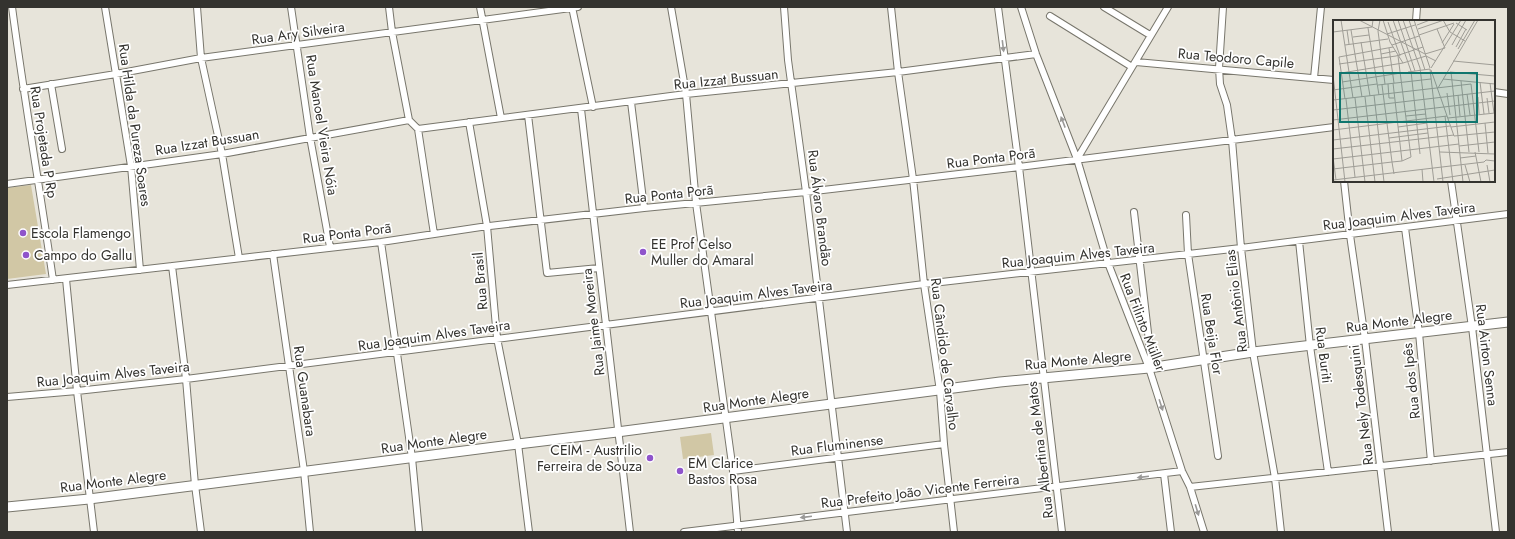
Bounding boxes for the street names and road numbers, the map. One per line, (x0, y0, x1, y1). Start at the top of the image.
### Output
street label: Rua Ary Silveira (250, 17, 346, 49)
street label: Rua Hilda da Pureza Soares (114, 42, 156, 208)
street label: Rua Teodoro Capile (1177, 43, 1295, 73)
street label: Rua Manoel Vieira Nóia (301, 53, 343, 197)
street label: Rua Izzat Bussuan (673, 64, 779, 94)
street label: Rua Projetada P Rp (25, 85, 63, 199)
street label: Rua Izzat Bussuan (154, 124, 260, 160)
street label: Rua Ponta Porã (946, 143, 1036, 173)
street label: Rua Álvaro Brandão (803, 149, 837, 268)
street label: Rua Ponta Porã (624, 179, 714, 209)
street label: Rua Joaquim Alves Taveira (1322, 197, 1476, 235)
street label: Rua Ponta Porã (302, 218, 392, 248)
street label: Rua Joaquim Alves Taveira (1001, 237, 1155, 273)
street label: Rua Antônio Elias (1220, 248, 1252, 354)
street label: Rua Brasil (468, 251, 492, 311)
street label: Rua Jaime Moreira (576, 267, 610, 377)
street label: Rua Filinto Müller (1115, 270, 1171, 374)
street label: Rua Joaquim Alves Taveira (679, 275, 833, 313)
street label: Rua Cândido de Carvalho (926, 277, 964, 432)
street label: Rua Beija Flor (1196, 292, 1228, 376)
street label: Rua Airton Senna (1471, 303, 1503, 407)
street label: Rua Monte Alegre (1345, 305, 1453, 337)
street label: Rua Joaquim Alves Taveira (357, 314, 511, 356)
street label: Rua Buriti (1311, 326, 1337, 384)
street label: Rua dos Ipês (1397, 342, 1425, 420)
street label: Rua Guanabara (289, 344, 321, 438)
street label: Rua Nely Todesquini (1344, 344, 1378, 466)
street label: Rua Monte Alegre (1024, 345, 1132, 375)
street label: Rua Joaquim Alves Taveira (36, 356, 190, 392)
street label: Rua Albertina de Matos (1022, 380, 1058, 520)
street label: Rua Monte Alegre (702, 383, 810, 417)
street label: Rua Monte Alegre (380, 424, 488, 458)
street label: Rua Fluminense (790, 429, 884, 461)
street label: Rua Monte Alegre (59, 465, 167, 497)
street label: Rua Prefeito João Vicente Ferreira (820, 469, 1020, 513)

